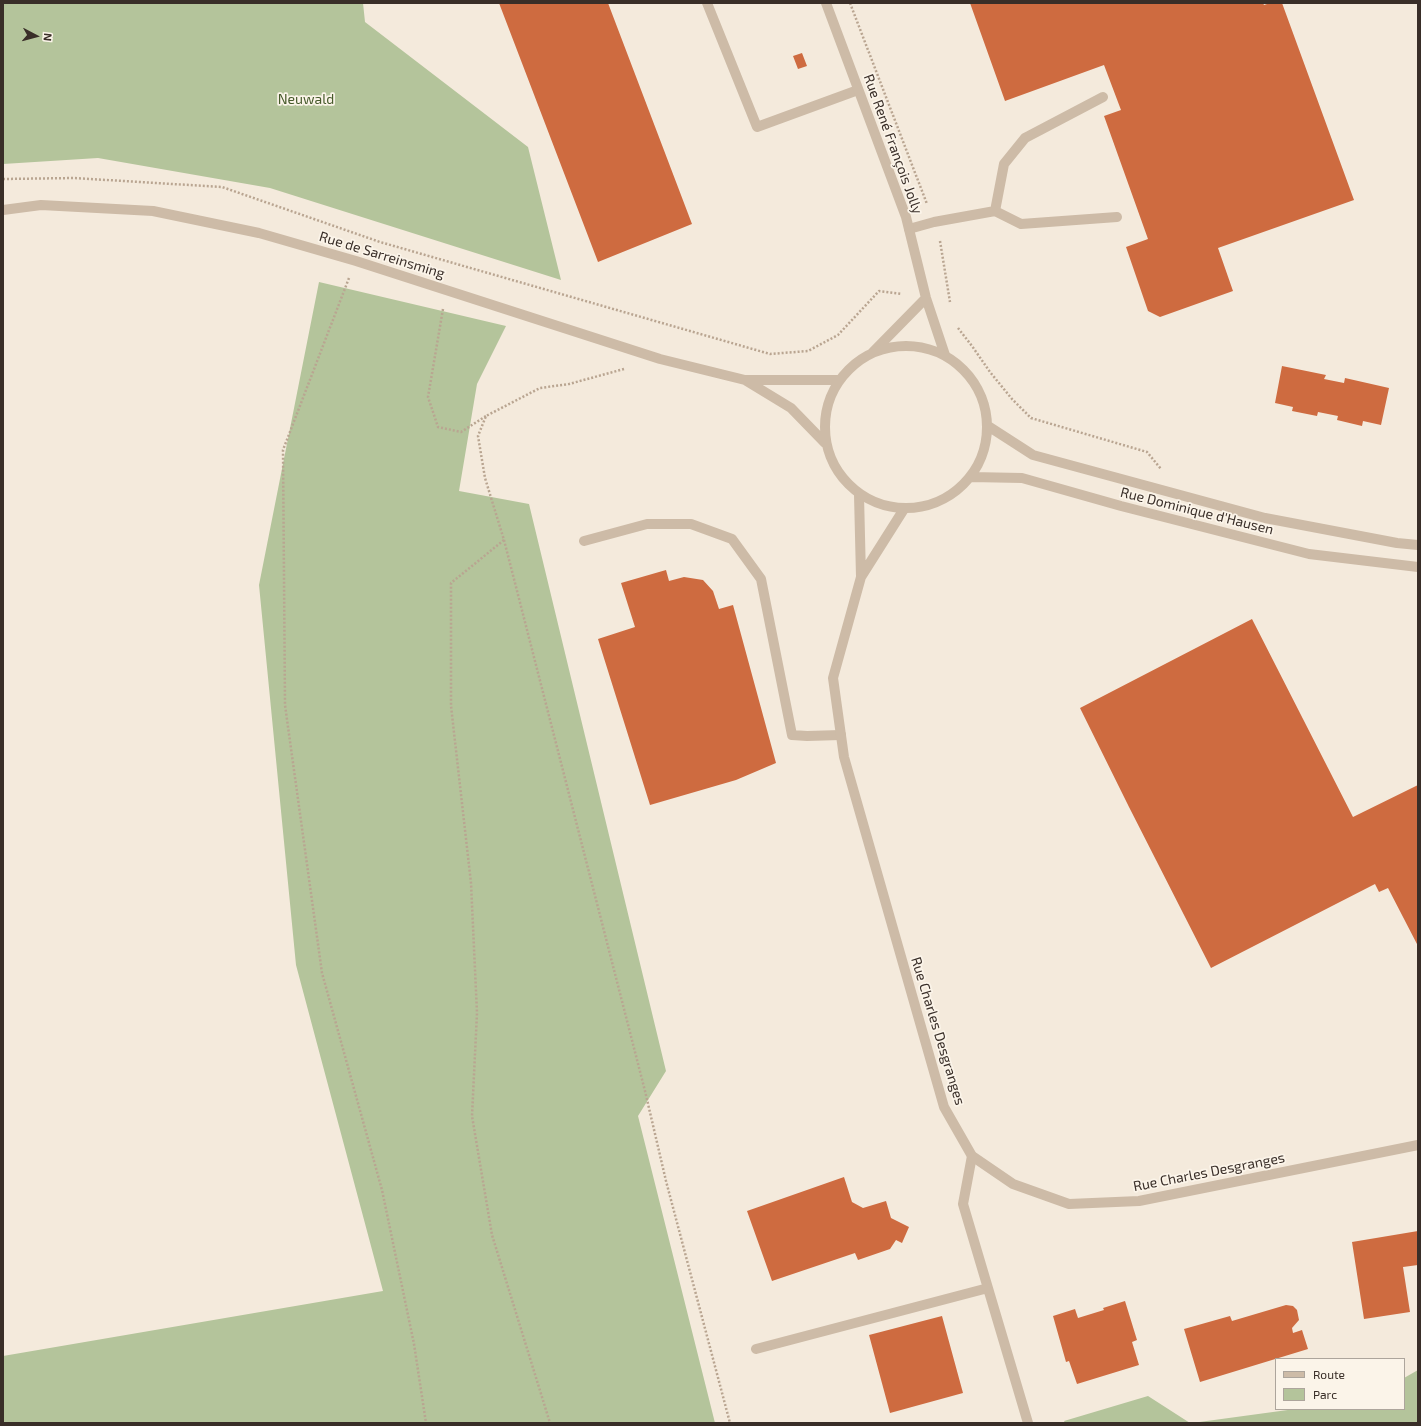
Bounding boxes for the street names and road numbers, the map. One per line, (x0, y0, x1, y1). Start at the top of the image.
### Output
street label: Rue René François Jolly (860, 72, 926, 216)
street label: Rue de Sarreinsming (317, 228, 447, 282)
street label: Rue Dominique d'Hausen (1119, 484, 1275, 538)
street label: Rue Charles Desgranges (907, 955, 969, 1107)
street label: Rue Charles Desgranges (1132, 1149, 1286, 1195)

